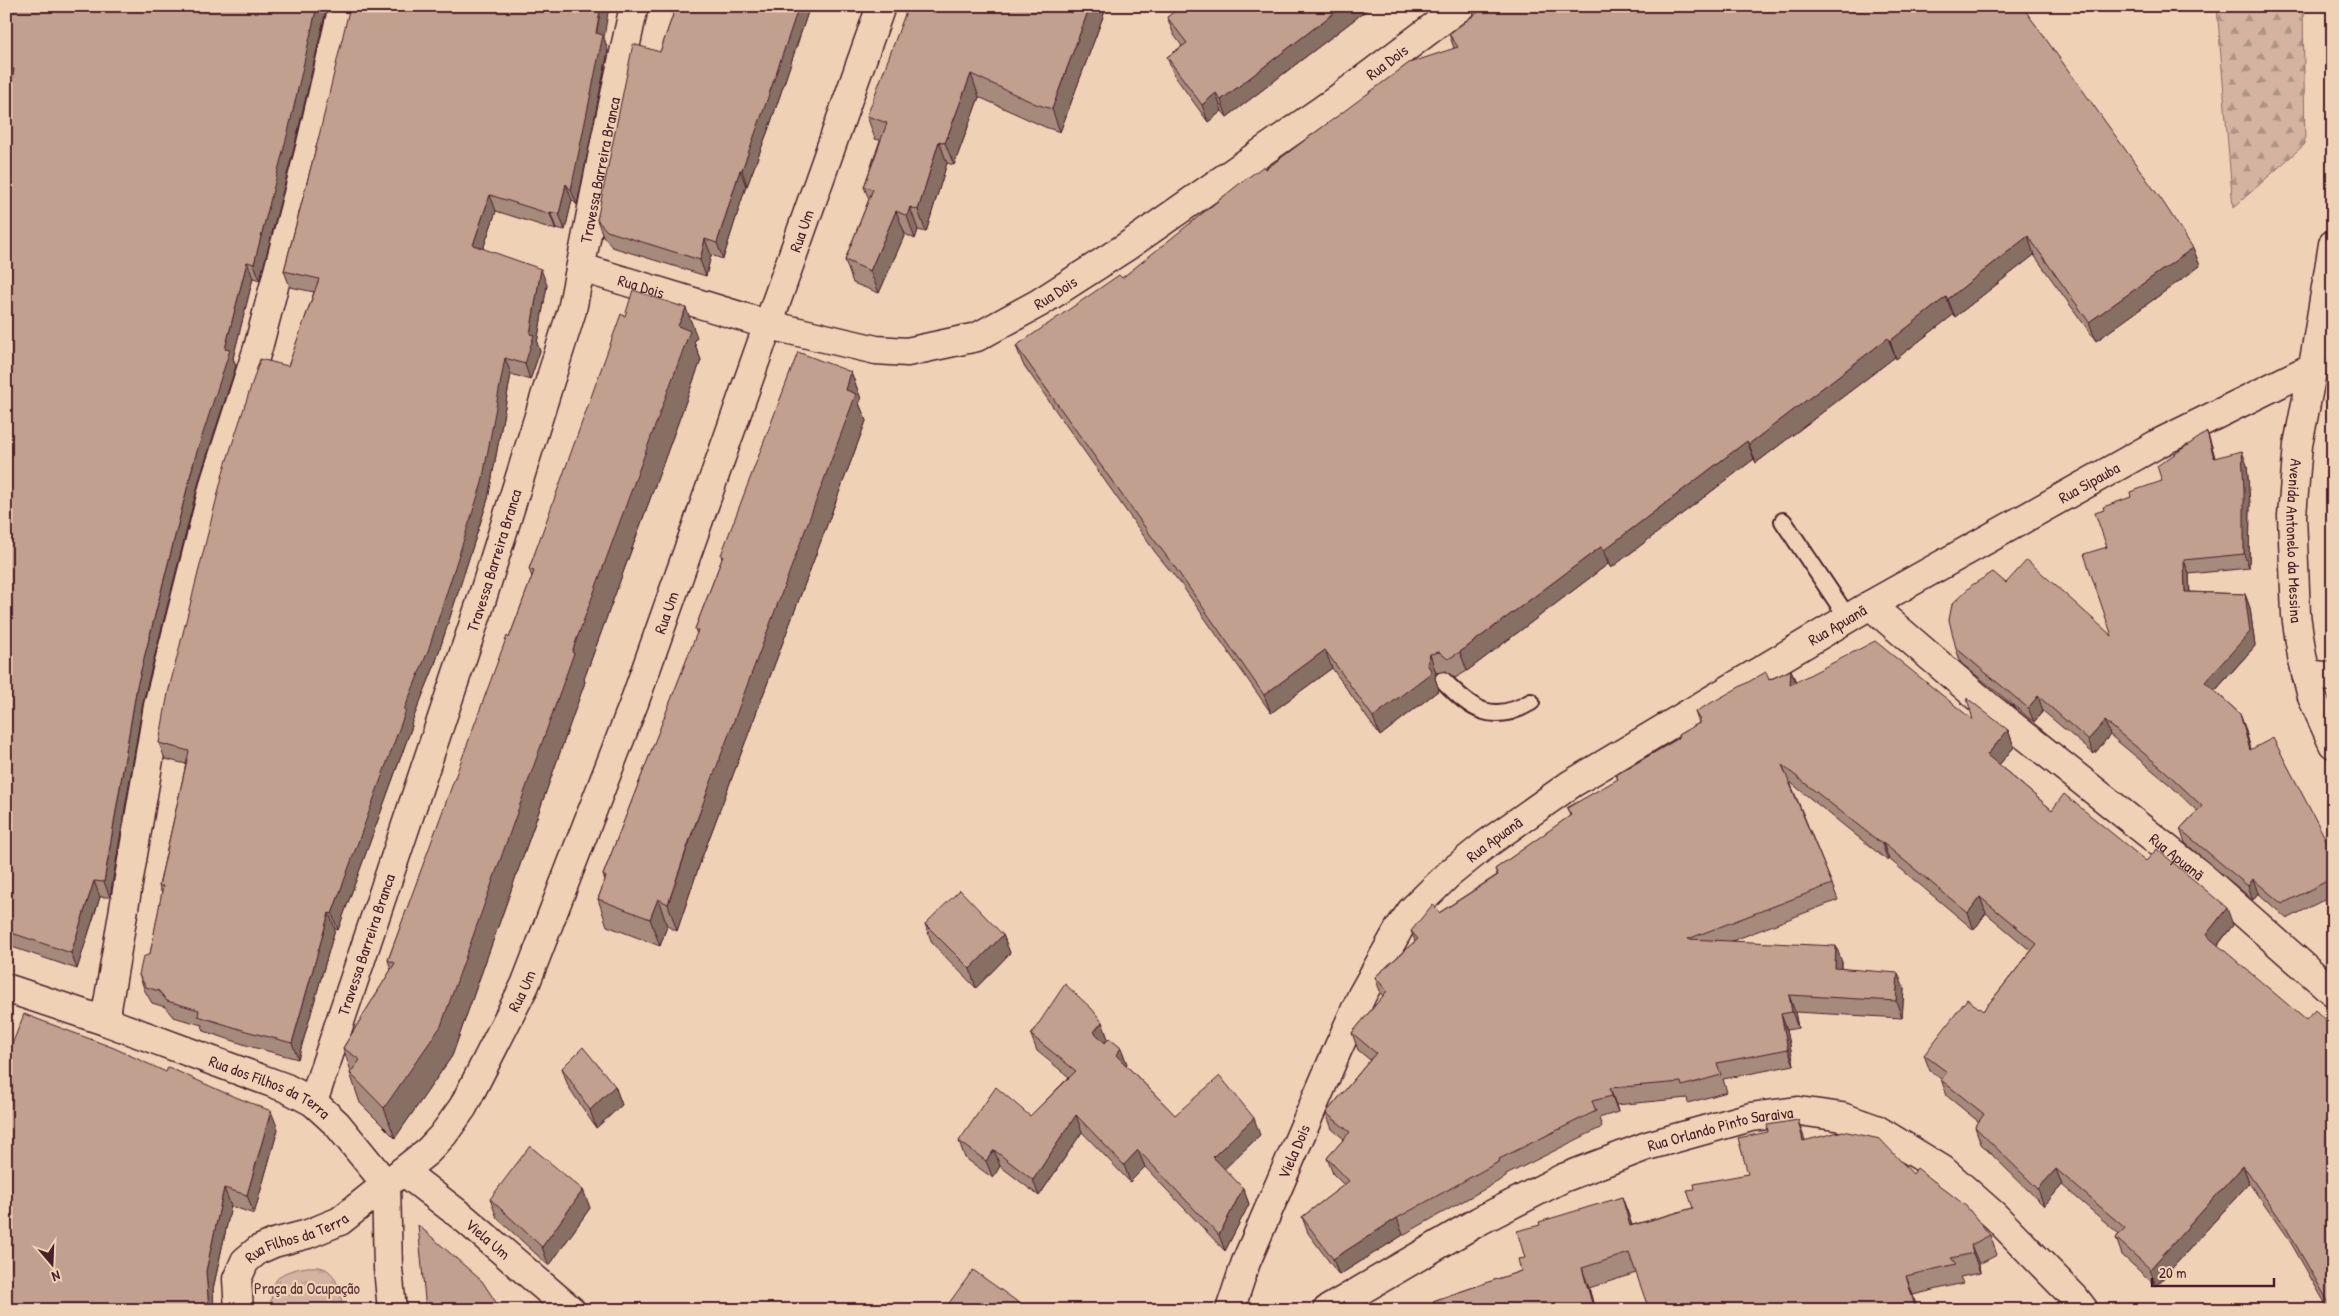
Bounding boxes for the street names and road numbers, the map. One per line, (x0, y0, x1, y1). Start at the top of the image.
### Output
street label: Rua Dois (1361, 39, 1412, 85)
street label: Travessa Barreira Branca (574, 95, 625, 245)
street label: Rua Um (784, 207, 819, 255)
street label: Rua Dois (615, 269, 667, 304)
street label: Rua Dois (1030, 270, 1081, 315)
street label: Rua Sipauba (2054, 456, 2124, 508)
street label: Avenida Antonelo da Messina (2281, 458, 2308, 624)
street label: Travessa Barreira Branca (461, 486, 526, 634)
street label: Rua Um (648, 588, 684, 637)
street label: Rua Apuanã (1804, 599, 1871, 651)
street label: Rua Apuanã (1461, 811, 1526, 867)
street label: Rua Apuanã (2145, 828, 2209, 885)
street label: Travessa Barreira Branca (332, 871, 400, 1018)
street label: Rua Um (502, 967, 541, 1015)
street label: Rua dos Filhos da Terra (206, 1049, 335, 1124)
street label: Rua Orlando Pinto Saraiva (1645, 1101, 1794, 1156)
street label: Viela Dois (1272, 1121, 1315, 1182)
street label: Rua Filhos da Terra (240, 1208, 353, 1268)
street label: Viela Um (461, 1213, 516, 1265)

